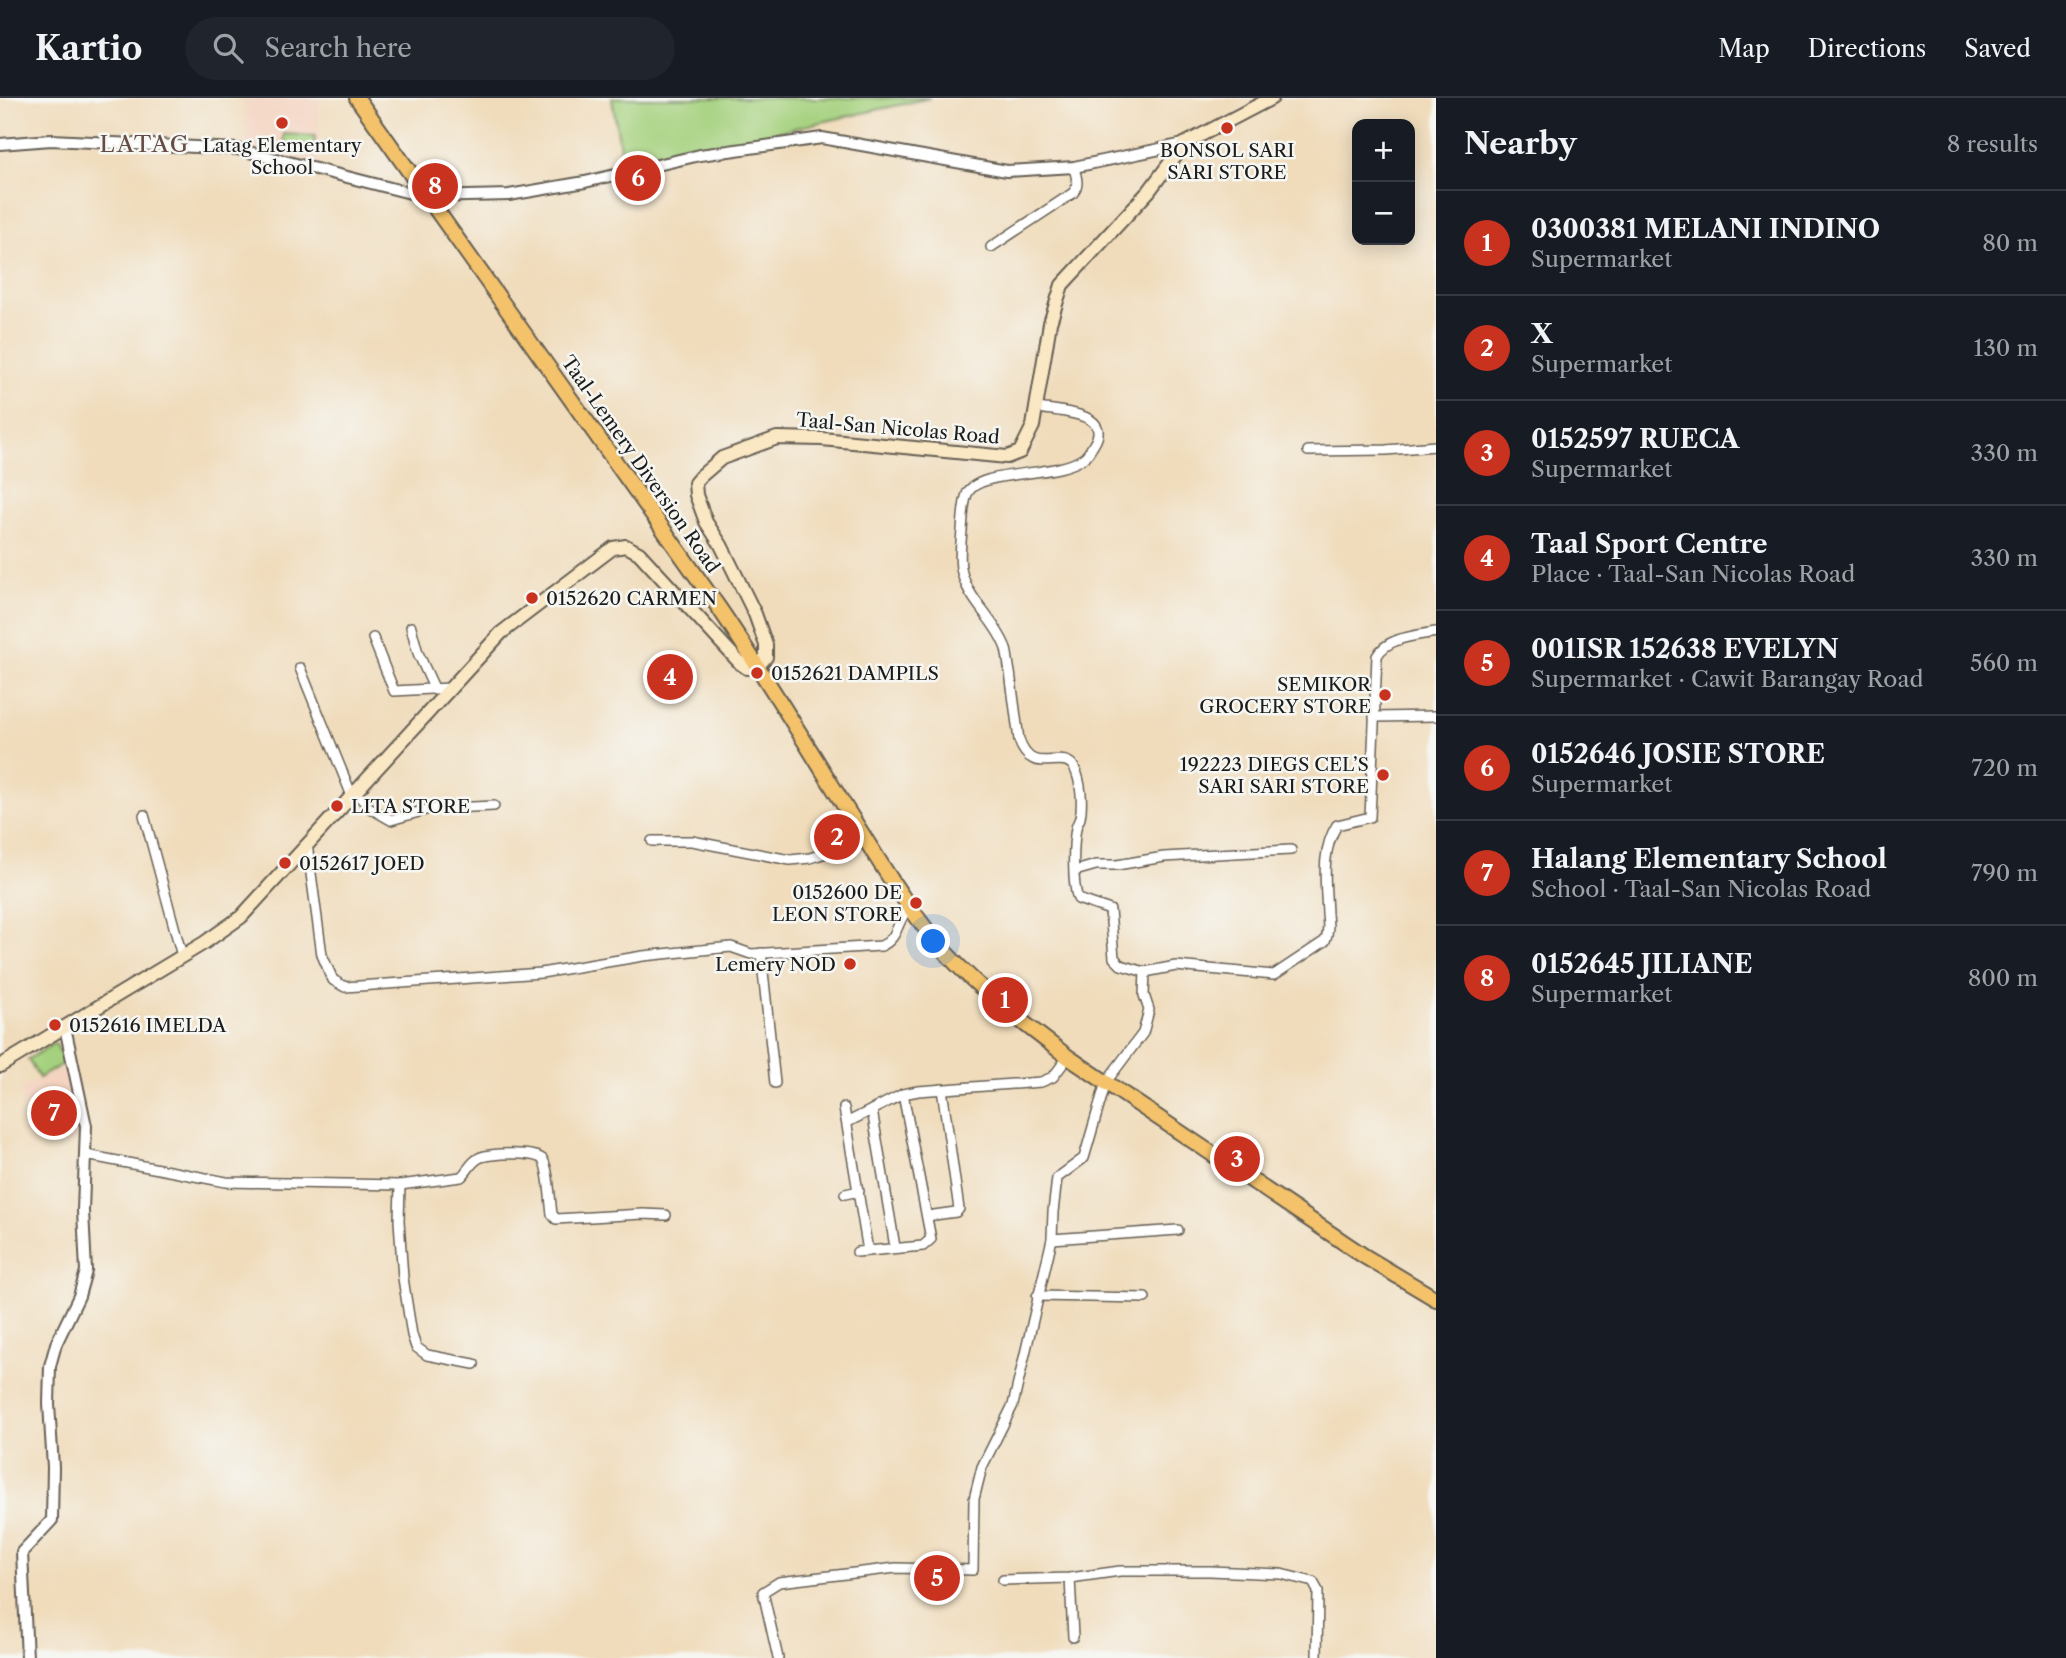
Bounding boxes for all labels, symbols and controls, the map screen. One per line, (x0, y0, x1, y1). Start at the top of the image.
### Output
search box (185, 17, 675, 80)
text: Kartio (35, 28, 143, 69)
icon: search (209, 29, 247, 67)
text: Search here (265, 32, 412, 64)
text: Map (1718, 34, 1770, 63)
text: Directions (1808, 34, 1926, 63)
text: Saved (1964, 34, 2031, 63)
marker: Latag Elementary School (274, 115, 290, 131)
map controls (1352, 119, 1415, 245)
button: + (1352, 119, 1415, 182)
marker: BONSOL SARI SARI STORE (1219, 120, 1235, 136)
text: Nearby (1464, 125, 1577, 162)
district label: LATAG (100, 130, 190, 158)
text: 8 results (1947, 130, 2038, 158)
place label: Latag Elementary School (202, 134, 362, 179)
place label: BONSOL SARI SARI STORE (1160, 139, 1294, 184)
pin: 6 (615, 152, 661, 204)
pin: 8 (412, 160, 458, 212)
button: − (1352, 182, 1415, 245)
text: 0300381 MELANI INDINO (1531, 213, 1880, 245)
text: 1 (1482, 229, 1492, 257)
text: 80 m (1982, 229, 2038, 257)
text: Supermarket (1531, 245, 1672, 273)
text: X (1531, 318, 1553, 350)
text: 2 (1480, 334, 1494, 362)
text: 130 m (1974, 334, 2038, 362)
text: Supermarket (1531, 350, 1672, 378)
street label: Taal-Lemery Diversion Road (557, 351, 725, 578)
street label: Taal-San Nicolas Road (795, 408, 1001, 449)
text: 0152597 RUECA (1531, 423, 1739, 455)
text: 3 (1481, 439, 1494, 467)
text: 330 m (1971, 439, 2038, 467)
text: Supermarket (1531, 455, 1672, 483)
text: Taal Sport Centre (1531, 528, 1767, 560)
text: 4 (1480, 544, 1494, 572)
text: 330 m (1971, 544, 2038, 572)
text: Place · Taal-San Nicolas Road (1531, 560, 1855, 588)
place label: 0152620 CARMEN (546, 587, 717, 610)
marker: 0152620 CARMEN (524, 590, 540, 606)
text: 001ISR 152638 EVELYN (1531, 633, 1839, 665)
text: 5 (1481, 649, 1493, 677)
text: 560 m (1970, 649, 2038, 677)
pin: 4 (647, 651, 693, 703)
place label: 0152621 DAMPILS (771, 662, 939, 685)
marker: 0152621 DAMPILS (749, 665, 765, 681)
text: Supermarket · Cawit Barangay Road (1531, 665, 1924, 693)
place label: SEMIKOR GROCERY STORE (1199, 673, 1372, 718)
marker: SEMIKOR GROCERY STORE (1377, 687, 1393, 703)
text: 0152646 JOSIE STORE (1531, 738, 1825, 770)
place label: 192223 DIEGS CEL’S SARI SARI STORE (1180, 753, 1369, 798)
text: 6 (1480, 754, 1494, 782)
text: 720 m (1971, 754, 2038, 782)
marker: 192223 DIEGS CEL’S SARI SARI STORE (1375, 767, 1391, 783)
text: Supermarket (1531, 770, 1672, 798)
place label: LITA STORE (351, 795, 470, 818)
marker: LITA STORE (329, 798, 345, 814)
pin: 2 (814, 811, 860, 863)
text: Halang Elementary School (1531, 843, 1887, 875)
place label: 0152617 JOED (299, 852, 425, 875)
marker: 0152617 JOED (277, 855, 293, 871)
text: 7 (1481, 859, 1493, 887)
text: 790 m (1971, 859, 2038, 887)
text: School · Taal-San Nicolas Road (1531, 875, 1871, 903)
place label: 0152600 DE LEON STORE (772, 881, 902, 926)
marker: 0152600 DE LEON STORE (908, 895, 924, 911)
your location (916, 924, 950, 958)
text: 0152645 JILIANE (1531, 948, 1753, 980)
place label: Lemery NOD (715, 953, 836, 976)
marker: Lemery NOD (842, 956, 858, 972)
text: 8 (1480, 964, 1494, 992)
text: 800 m (1968, 964, 2038, 992)
pin: 1 (982, 974, 1028, 1026)
text: Supermarket (1531, 980, 1672, 1008)
place label: 0152616 IMELDA (69, 1014, 227, 1037)
marker: 0152616 IMELDA (47, 1017, 63, 1033)
pin: 7 (31, 1087, 77, 1139)
pin: 3 (1214, 1133, 1260, 1185)
pin: 5 (914, 1552, 960, 1604)

